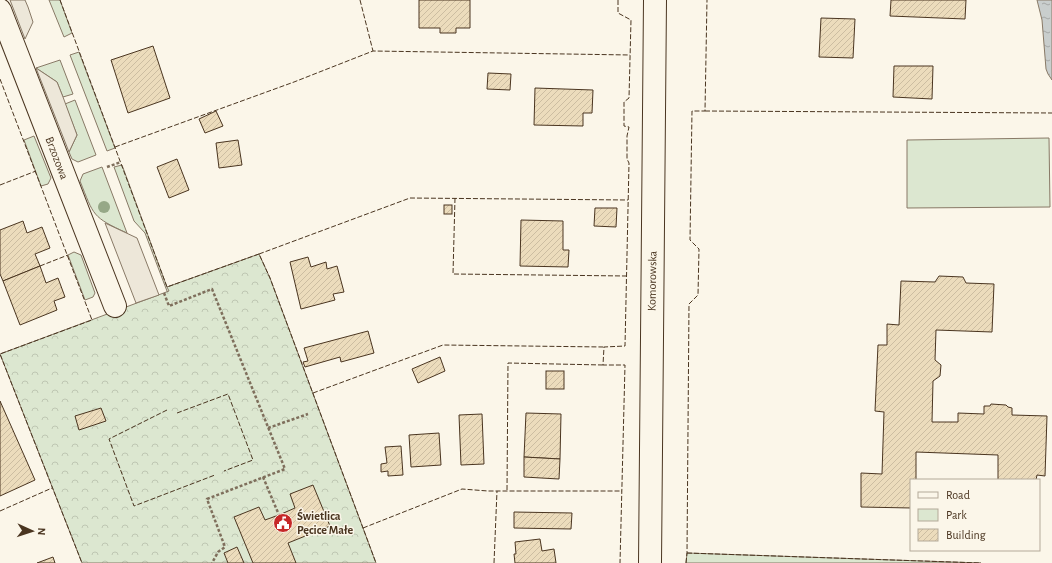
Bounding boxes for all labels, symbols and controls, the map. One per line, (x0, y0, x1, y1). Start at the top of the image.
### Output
street label: Brzozowa (43, 135, 71, 181)
street label: Komorowska (645, 250, 659, 311)
legend (910, 479, 1040, 551)
text: Road (946, 489, 970, 501)
place label: Świetlica Pęcice Małe (297, 508, 353, 536)
text: Park (946, 509, 967, 521)
north arrow (12, 511, 52, 551)
public building icon: Świetlica Pęcice Małe (272, 512, 294, 534)
text: N (36, 527, 47, 536)
text: Building (946, 529, 986, 541)

